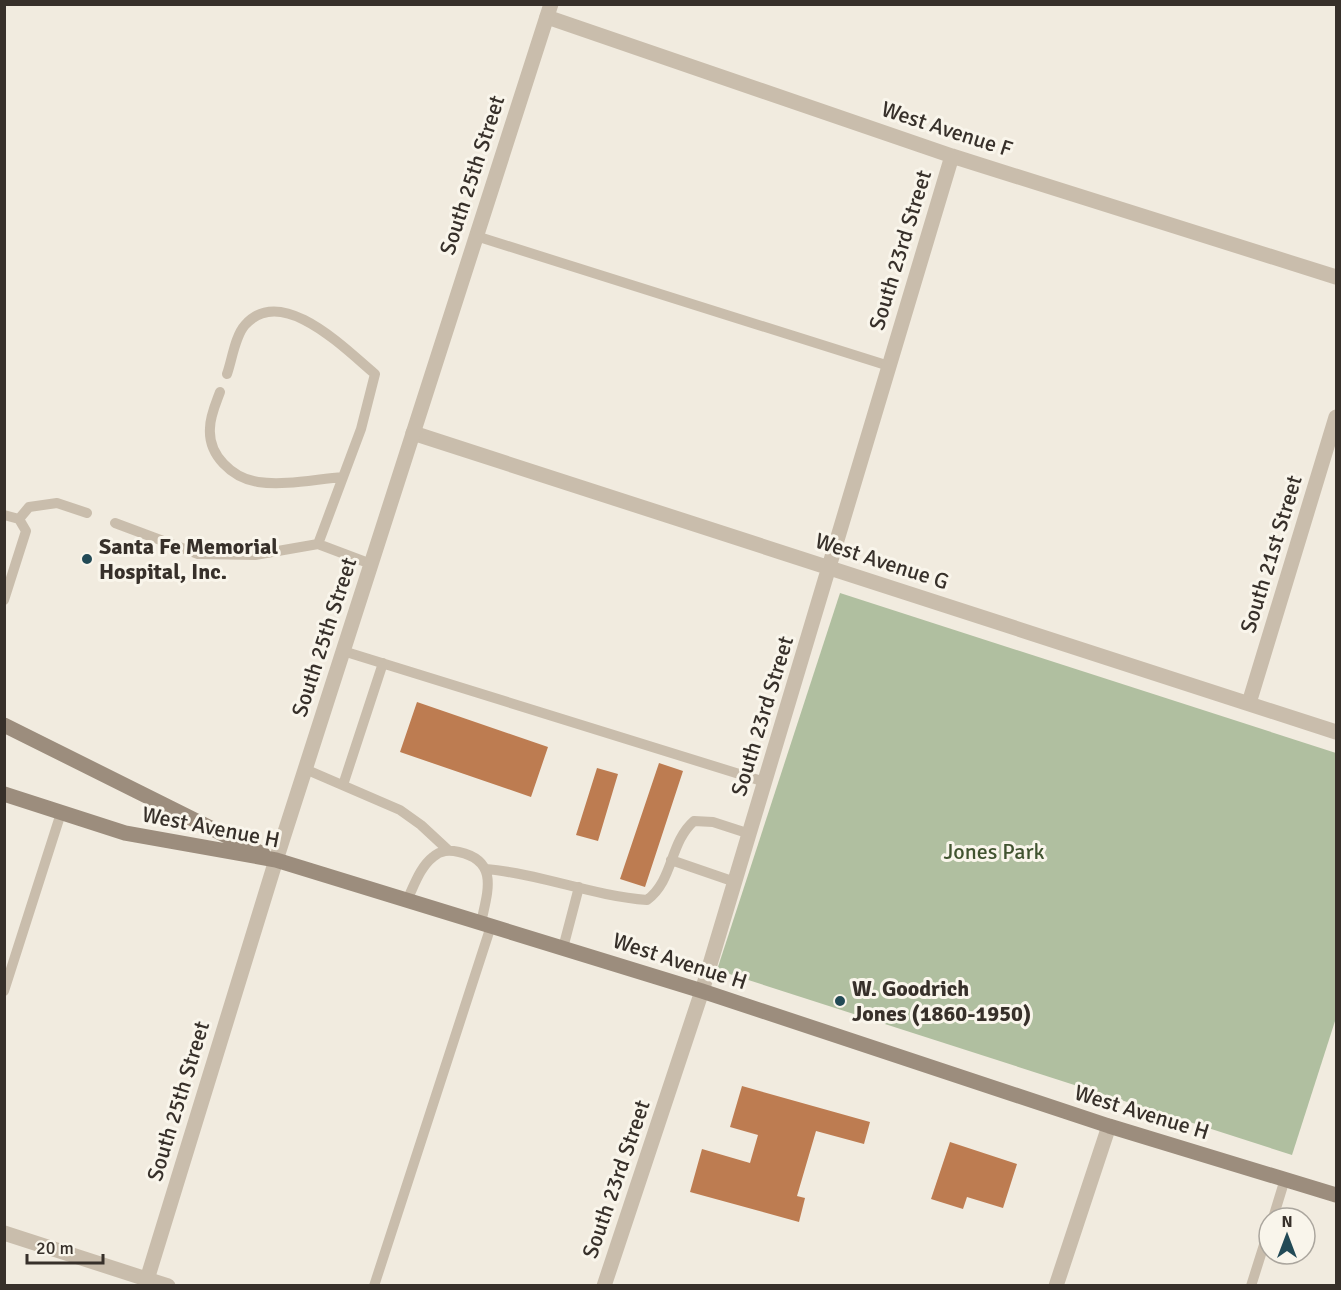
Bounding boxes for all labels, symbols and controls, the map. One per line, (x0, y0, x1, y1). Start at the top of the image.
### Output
street label: South 25th Street (434, 92, 511, 258)
street label: West Avenue F (878, 95, 1016, 163)
street label: South 23rd Street (863, 167, 937, 333)
street label: South 21st Street (1234, 472, 1308, 636)
street label: West Avenue G (812, 527, 952, 595)
place label: Santa Fe Memorial Hospital, Inc. (99, 533, 278, 585)
marker: Santa Fe Memorial Hospital, Inc. (80, 552, 94, 566)
street label: South 25th Street (286, 554, 363, 720)
street label: South 23rd Street (725, 633, 799, 799)
street label: West Avenue H (140, 800, 282, 854)
park label: Jones Park (943, 838, 1045, 865)
street label: West Avenue H (609, 927, 751, 995)
place label: W. Goodrich Jones (1860-1950) (852, 975, 1031, 1027)
marker: W. Goodrich Jones (1860-1950) (833, 994, 847, 1008)
street label: South 25th Street (141, 1017, 215, 1184)
street label: West Avenue H (1071, 1079, 1213, 1145)
street label: South 23rd Street (576, 1096, 656, 1262)
north arrow (1257, 1206, 1317, 1266)
text: N (1281, 1212, 1293, 1232)
scale bar (27, 1227, 104, 1265)
text: 20 m (36, 1237, 74, 1259)

